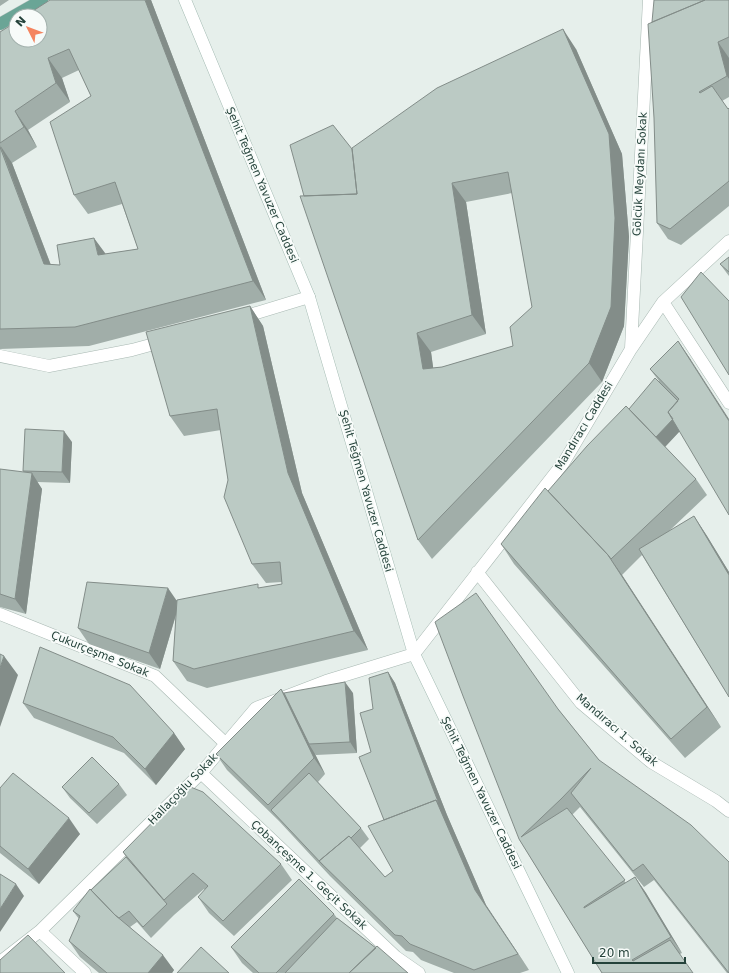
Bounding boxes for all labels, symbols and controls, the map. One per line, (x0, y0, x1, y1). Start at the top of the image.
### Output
north arrow (8, 8, 48, 48)
text: N (13, 14, 29, 29)
street label: Şehit Teğmen Yavuzer Caddesi (223, 105, 301, 265)
street label: Gölcük Meydanı Sokak (630, 111, 650, 236)
street label: Mandıracı Caddesi (552, 379, 616, 473)
street label: Şehit Teğmen Yavuzer Caddesi (337, 408, 395, 574)
street label: Çukurçeşme Sokak (49, 628, 151, 680)
street label: Mandıracı 1. Sokak (573, 691, 661, 769)
street label: Şehit Teğmen Yavuzer Caddesi (438, 715, 524, 871)
street label: Hallaçoğlu Sokak (146, 750, 221, 827)
street label: Çobançeşme 1. Geçit Sokak (248, 818, 370, 933)
scale bar (593, 939, 685, 965)
text: 20 m (599, 946, 630, 960)

